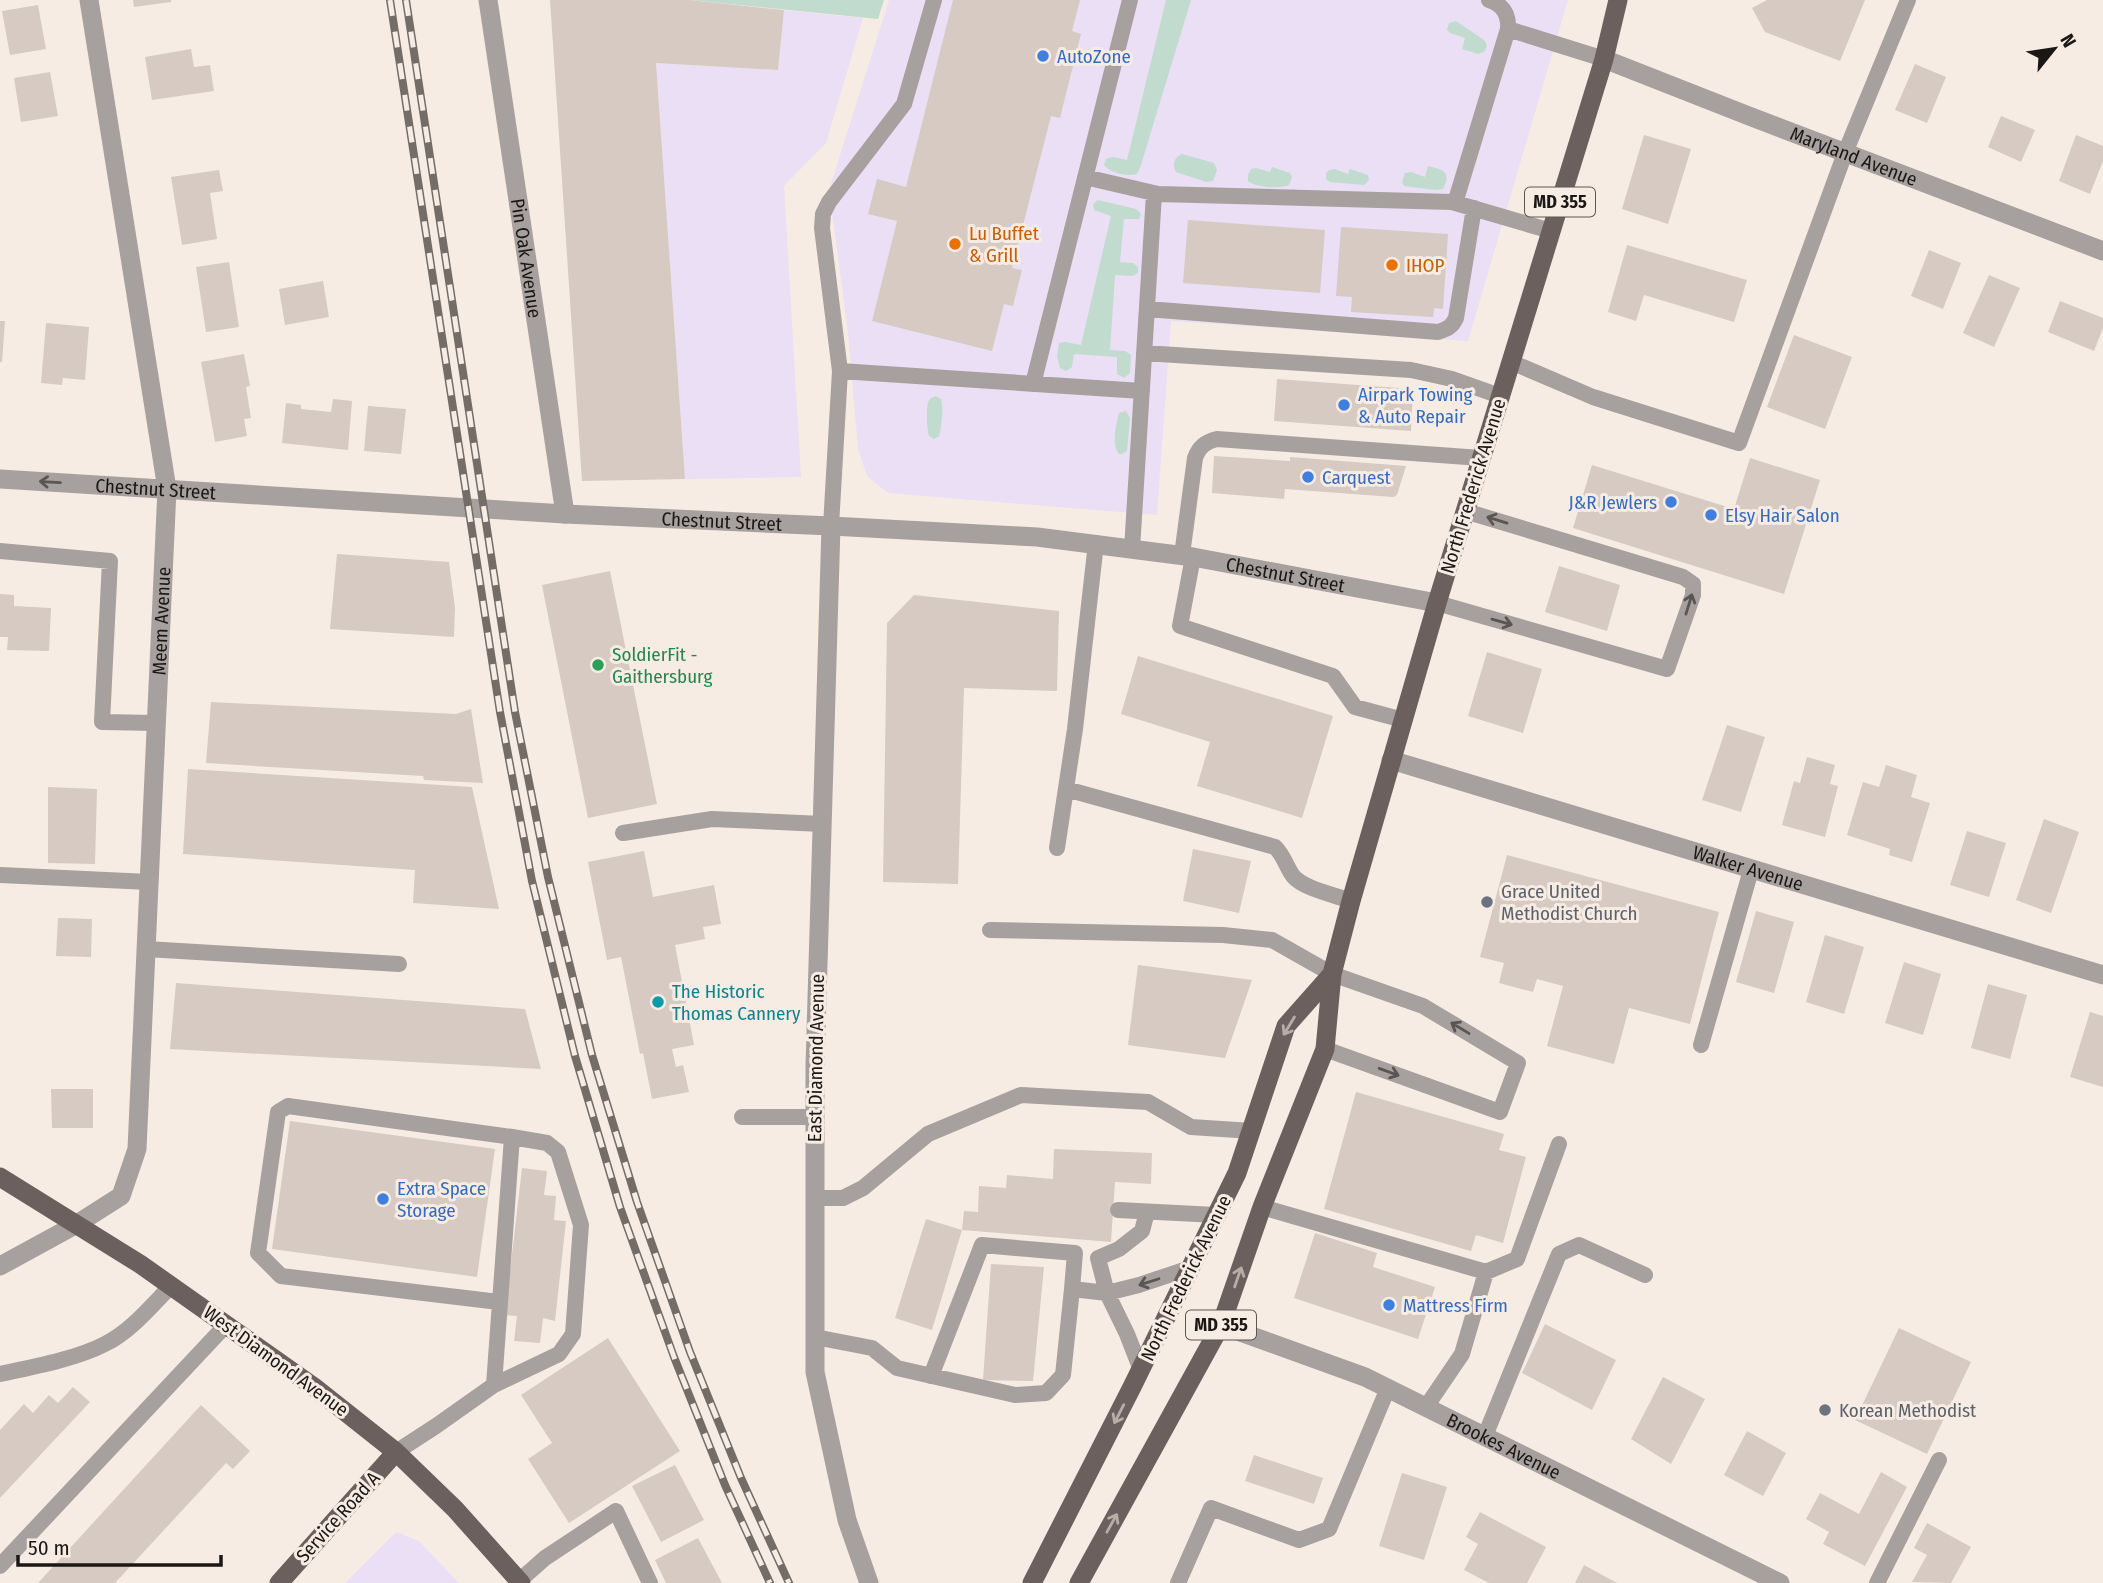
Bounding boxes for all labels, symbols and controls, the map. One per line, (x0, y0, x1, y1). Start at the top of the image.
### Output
north arrow (2019, 14, 2089, 84)
text: N (2055, 30, 2081, 51)
place label: AutoZone (1057, 45, 1131, 68)
marker: AutoZone (1035, 48, 1051, 64)
street label: Maryland Avenue (1787, 121, 1921, 191)
road number: MD 355 (1525, 188, 1595, 216)
street label: Pin Oak Avenue (506, 197, 547, 320)
place label: Lu Buffet & Grill (969, 222, 1040, 267)
marker: Lu Buffet & Grill (947, 236, 963, 252)
place label: IHOP (1406, 254, 1444, 277)
marker: IHOP (1384, 257, 1400, 273)
place label: Airpark Towing & Auto Repair (1358, 383, 1473, 428)
street label: North Frederick Avenue (1435, 396, 1511, 576)
marker: Airpark Towing & Auto Repair (1336, 397, 1352, 413)
place label: Carquest (1322, 466, 1391, 489)
marker: Carquest (1300, 469, 1316, 485)
street label: Chestnut Street (95, 473, 217, 504)
one-way arrow (39, 476, 62, 489)
place label: J&R Jewlers (1569, 491, 1657, 514)
marker: J&R Jewlers (1663, 494, 1679, 510)
place label: Elsy Hair Salon (1725, 504, 1840, 527)
street label: Chestnut Street (661, 507, 783, 535)
marker: Elsy Hair Salon (1703, 507, 1719, 523)
one-way arrow (1486, 513, 1508, 526)
street label: Chestnut Street (1224, 552, 1348, 597)
street label: Meem Avenue (147, 566, 175, 676)
one-way arrow (1683, 593, 1696, 615)
one-way arrow (1490, 616, 1513, 629)
place label: SoldierFit - Gaithersburg (612, 643, 712, 688)
marker: SoldierFit - Gaithersburg (590, 657, 606, 673)
street label: Walker Avenue (1690, 840, 1806, 895)
place label: Grace United Methodist Church (1501, 880, 1638, 925)
marker: Grace United Methodist Church (1479, 894, 1495, 910)
street label: East Diamond Avenue (803, 974, 829, 1142)
place label: The Historic Thomas Cannery (672, 980, 801, 1025)
marker: The Historic Thomas Cannery (650, 994, 666, 1010)
one-way arrow (1282, 1016, 1296, 1036)
one-way arrow (1450, 1021, 1470, 1035)
one-way arrow (1378, 1067, 1400, 1079)
place label: Extra Space Storage (397, 1177, 486, 1222)
marker: Extra Space Storage (375, 1191, 391, 1207)
street label: North Frederick Avenue (1136, 1191, 1236, 1365)
one-way arrow (1233, 1267, 1245, 1289)
one-way arrow (1139, 1277, 1161, 1289)
place label: Mattress Firm (1403, 1294, 1508, 1317)
marker: Mattress Firm (1381, 1297, 1397, 1313)
street label: West Diamond Avenue (199, 1301, 353, 1421)
road number: MD 355 (1186, 1310, 1256, 1340)
place label: Korean Methodist (1839, 1399, 1977, 1422)
marker: Korean Methodist (1817, 1402, 1833, 1418)
one-way arrow (1111, 1403, 1125, 1424)
street label: Brookes Avenue (1443, 1408, 1565, 1484)
street label: Service Road A (291, 1467, 385, 1567)
one-way arrow (1106, 1513, 1119, 1534)
scale bar (18, 1524, 220, 1568)
text: 50 m (28, 1535, 70, 1561)

